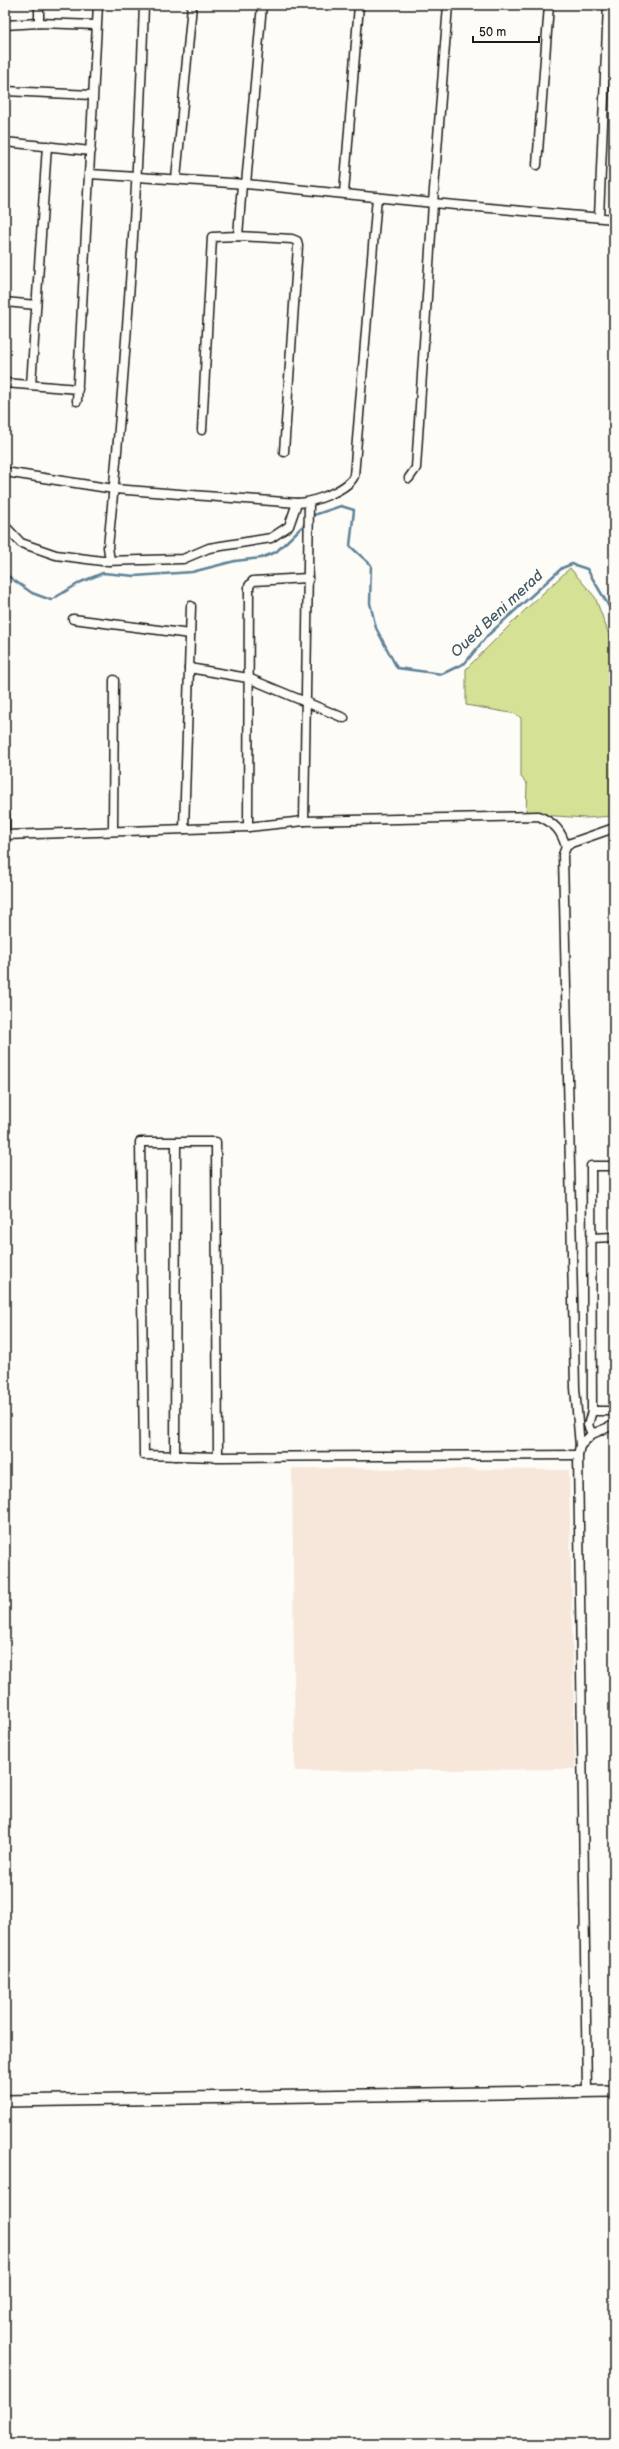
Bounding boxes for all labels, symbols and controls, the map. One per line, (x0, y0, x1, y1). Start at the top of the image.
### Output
scale bar (473, 18, 539, 44)
text: 50 m (479, 25, 506, 40)
water label: Oued Beni merad (447, 566, 547, 662)

